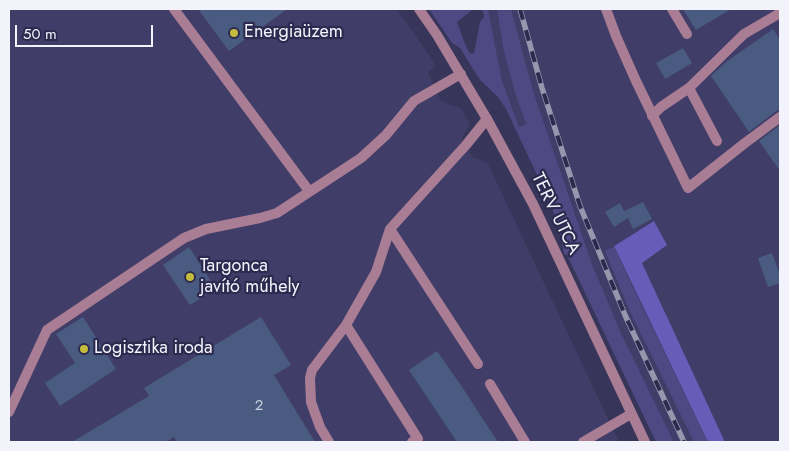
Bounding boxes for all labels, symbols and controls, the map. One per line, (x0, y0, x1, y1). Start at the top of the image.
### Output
scale bar (18, 15, 155, 47)
place label: Energiaüzem (244, 22, 343, 44)
text: 50 m (23, 23, 57, 45)
marker: Energiaüzem (228, 27, 240, 39)
street label: TERV UTCA (526, 170, 584, 258)
place label: Targonca javító műhely (200, 256, 299, 298)
marker: Targonca javító műhely (184, 271, 196, 283)
place label: Logisztika iroda (94, 338, 213, 360)
marker: Logisztika iroda (78, 343, 90, 355)
house number: 2 (255, 397, 263, 415)

